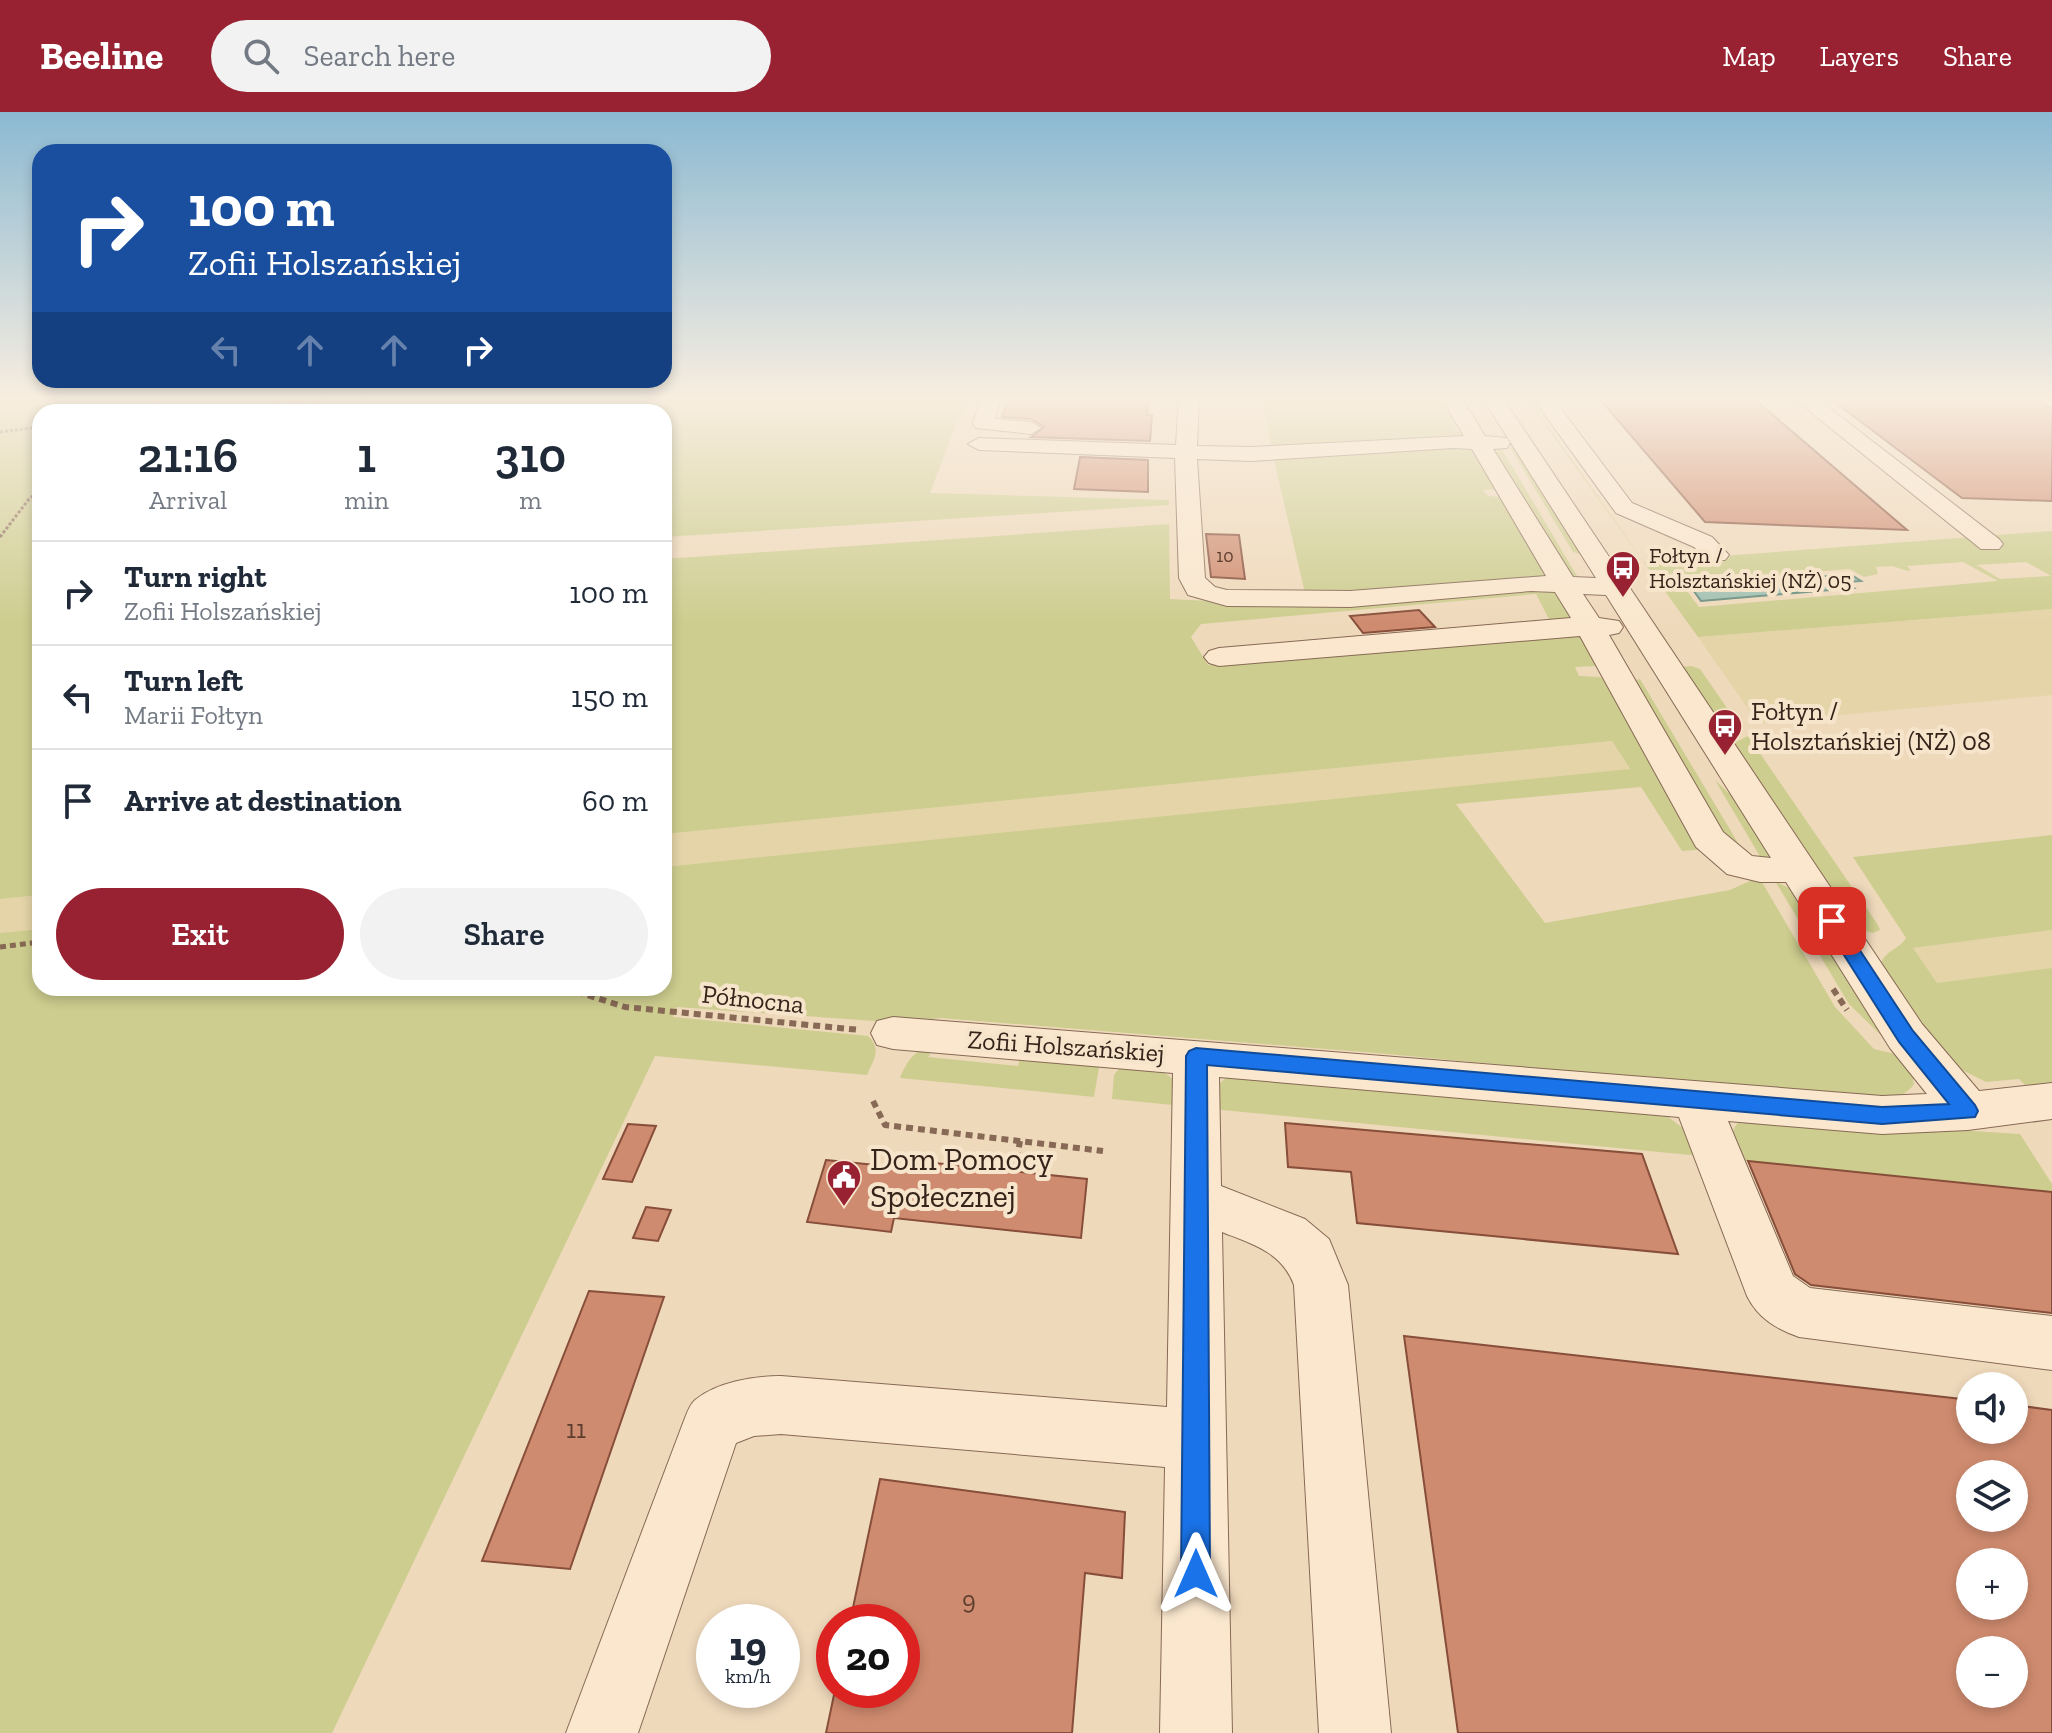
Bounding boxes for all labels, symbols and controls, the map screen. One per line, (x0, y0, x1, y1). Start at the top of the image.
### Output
search box (211, 20, 771, 92)
text: Beeline (40, 33, 163, 79)
icon: search (239, 34, 283, 78)
text: Search here (303, 38, 455, 74)
text: Map (1722, 40, 1776, 73)
text: Layers (1820, 40, 1899, 73)
text: Share (1943, 40, 2012, 73)
text: 100 m (188, 173, 335, 240)
icon: right (56, 176, 160, 280)
text: Zofii Holszańskiej (188, 241, 461, 284)
icon: left (204, 328, 248, 372)
icon: ahead (288, 328, 332, 372)
icon: ahead (372, 328, 416, 372)
icon: right (456, 328, 500, 372)
text: 21:16 (138, 427, 238, 484)
text: 1 (357, 427, 376, 484)
text: 310 (495, 427, 566, 484)
text: Arrival (149, 484, 227, 516)
text: min (344, 484, 389, 516)
text: m (519, 484, 542, 516)
place label: Fołtyn / Holsztańskiej (NŻ) 05 (1649, 542, 1852, 594)
house number: 10 (1216, 545, 1234, 567)
bus stop icon: Fołtyn / Holsztańskiej (NŻ) 05 (1604, 549, 1642, 599)
text: Turn right (124, 559, 266, 595)
icon: right (56, 571, 100, 615)
text: 100 m (569, 575, 648, 611)
text: Zofii Holszańskiej (124, 595, 321, 627)
text: Turn left (124, 663, 243, 699)
icon: left (56, 675, 100, 719)
text: 150 m (571, 679, 648, 715)
place label: Fołtyn / Holsztańskiej (NŻ) 08 (1751, 695, 1991, 757)
text: Marii Fołtyn (124, 699, 263, 731)
bus stop icon: Fołtyn / Holsztańskiej (NŻ) 08 (1706, 707, 1744, 757)
icon: arrive (56, 779, 100, 823)
text: Arrive at destination (124, 783, 401, 819)
text: 60 m (582, 783, 648, 819)
pin (1798, 887, 1866, 955)
button: Exit (56, 888, 344, 980)
button: Share (360, 888, 648, 980)
icon: arrive (1810, 899, 1854, 943)
street label: Północna (700, 978, 806, 1020)
street label: Zofii Holszańskiej (966, 1023, 1166, 1069)
place label: Dom Pomocy Społecznej (870, 1140, 1054, 1215)
public building icon: Dom Pomocy Społecznej (825, 1158, 863, 1208)
map controls (1956, 1372, 2028, 1708)
button: sound (1956, 1372, 2028, 1444)
house number: 11 (566, 1413, 586, 1445)
button: layers (1956, 1460, 2028, 1532)
position arrow (1154, 1532, 1238, 1616)
button: + (1956, 1548, 2028, 1620)
house number: 9 (962, 1584, 976, 1616)
speed limit sign: 20 (816, 1604, 920, 1708)
text: 19 (729, 1622, 767, 1670)
button: − (1956, 1636, 2028, 1708)
text: km/h (725, 1664, 771, 1688)

